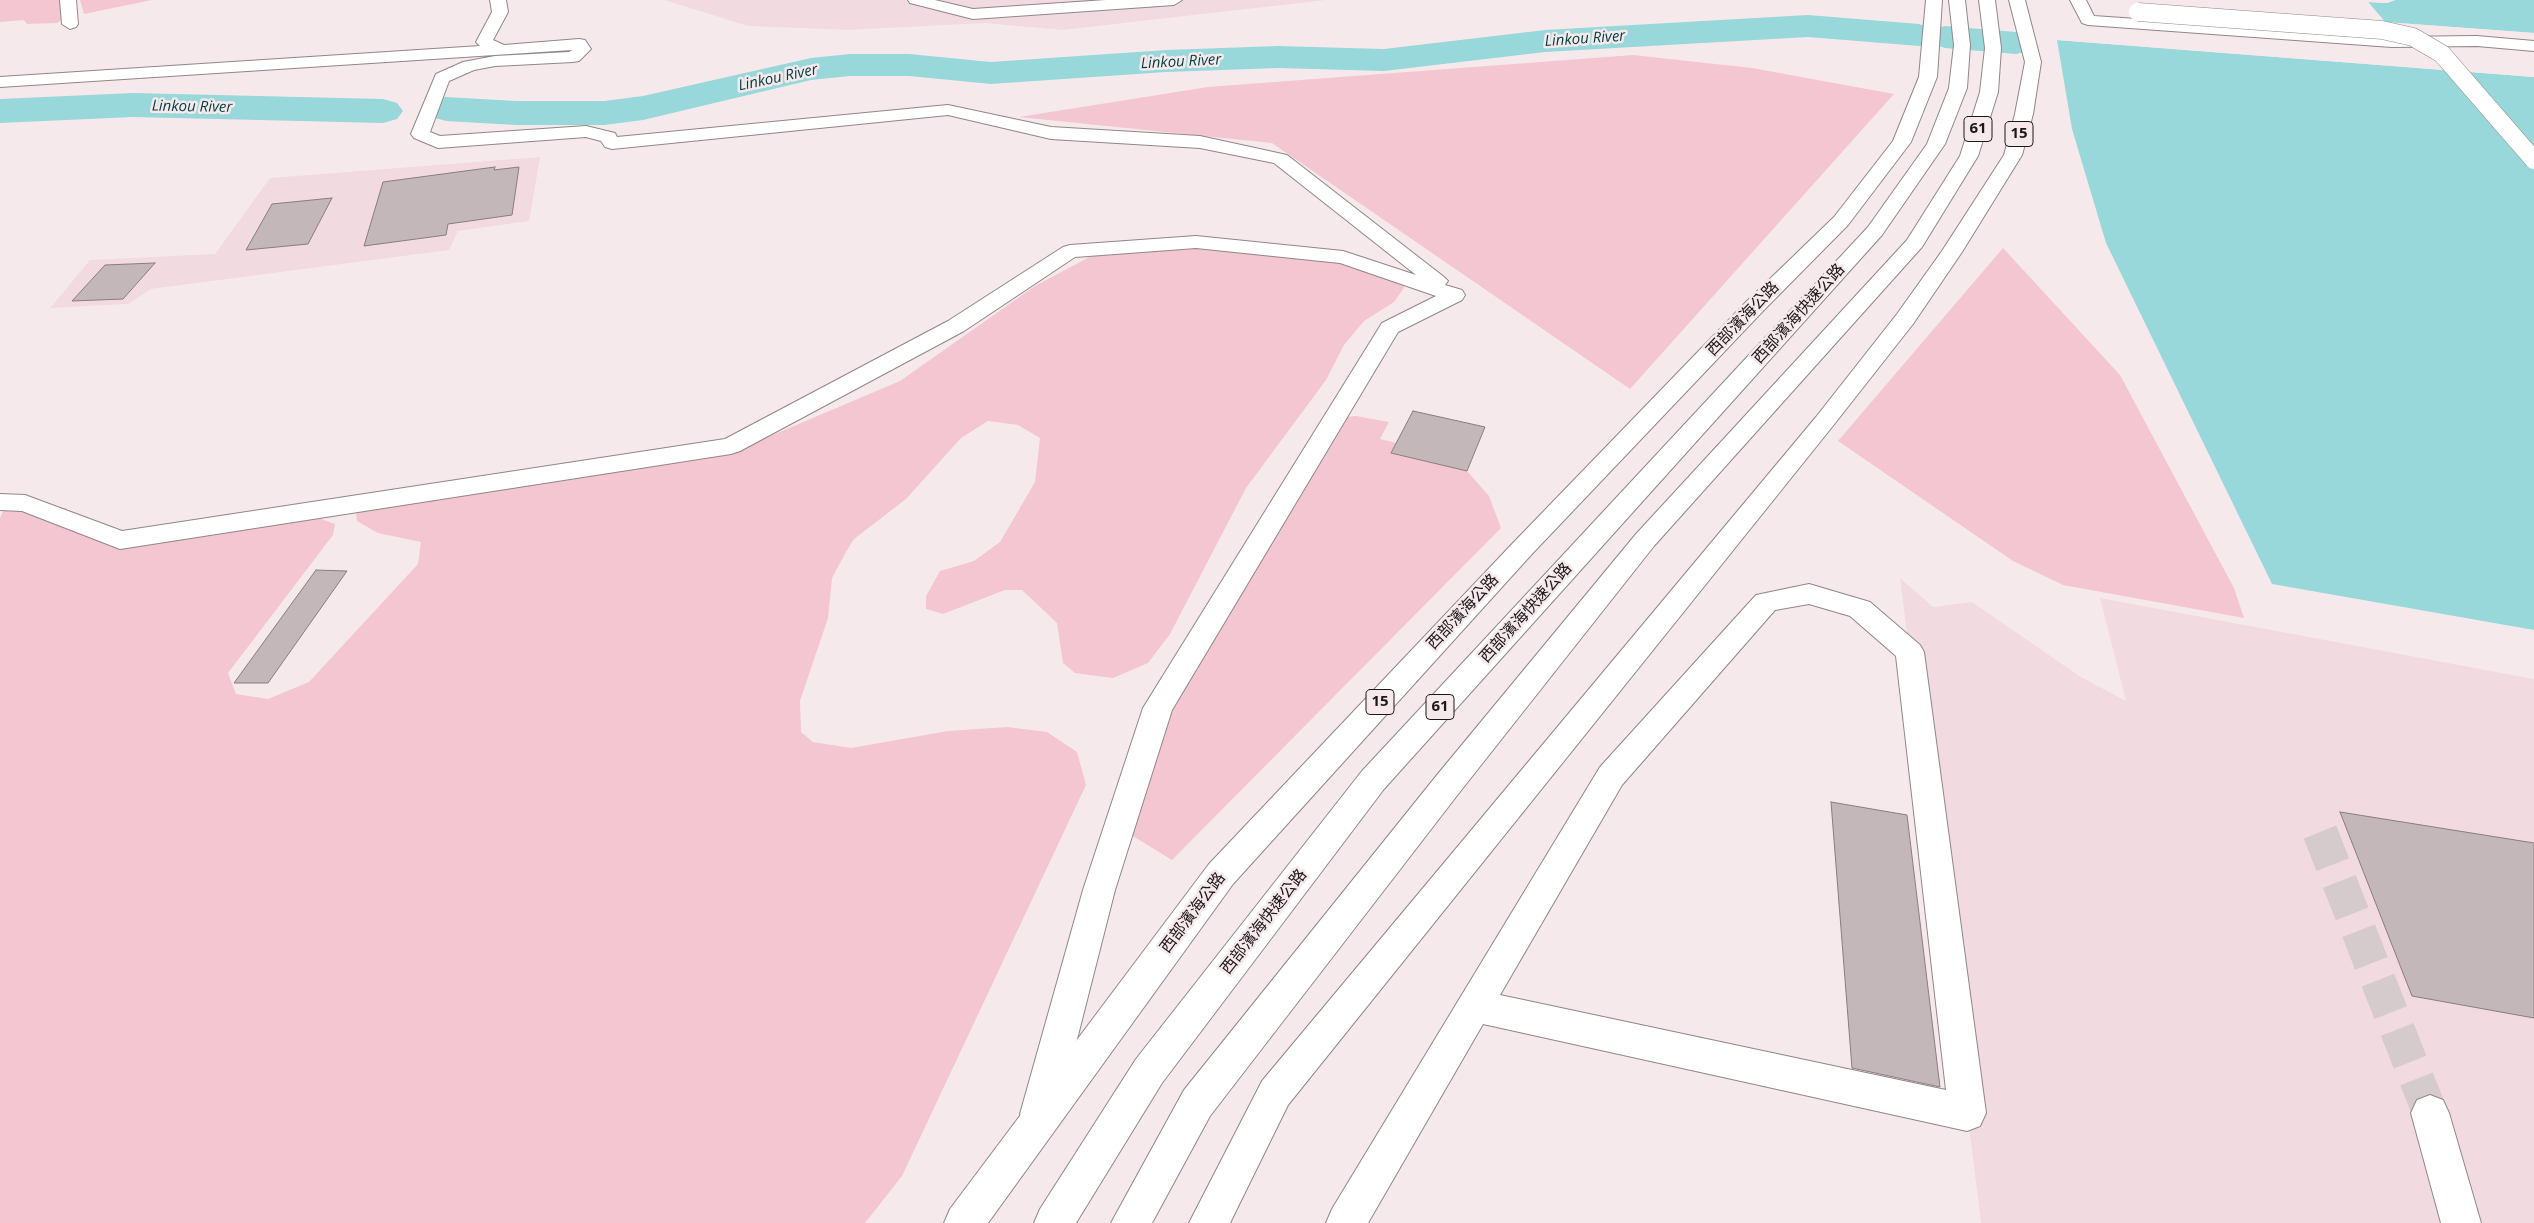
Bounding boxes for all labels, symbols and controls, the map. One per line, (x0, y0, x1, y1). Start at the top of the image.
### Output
water label: Linkou River (1544, 27, 1626, 51)
water label: Linkou River (1140, 51, 1222, 73)
water label: Linkou River (737, 61, 819, 95)
water label: Linkou River (152, 97, 232, 117)
road number: 61 (1964, 116, 1992, 142)
road number: 15 (2005, 122, 2033, 146)
street label: 西部濱海快速公路 (1749, 260, 1849, 368)
street label: 西部濱海公路 (1703, 278, 1783, 360)
street label: 西部濱海快速公路 (1476, 559, 1576, 667)
street label: 西部濱海公路 (1423, 570, 1503, 654)
road number: 15 (1366, 690, 1394, 714)
road number: 61 (1426, 694, 1454, 720)
street label: 西部濱海快速公路 (1217, 866, 1311, 978)
street label: 西部濱海公路 (1156, 869, 1230, 957)

